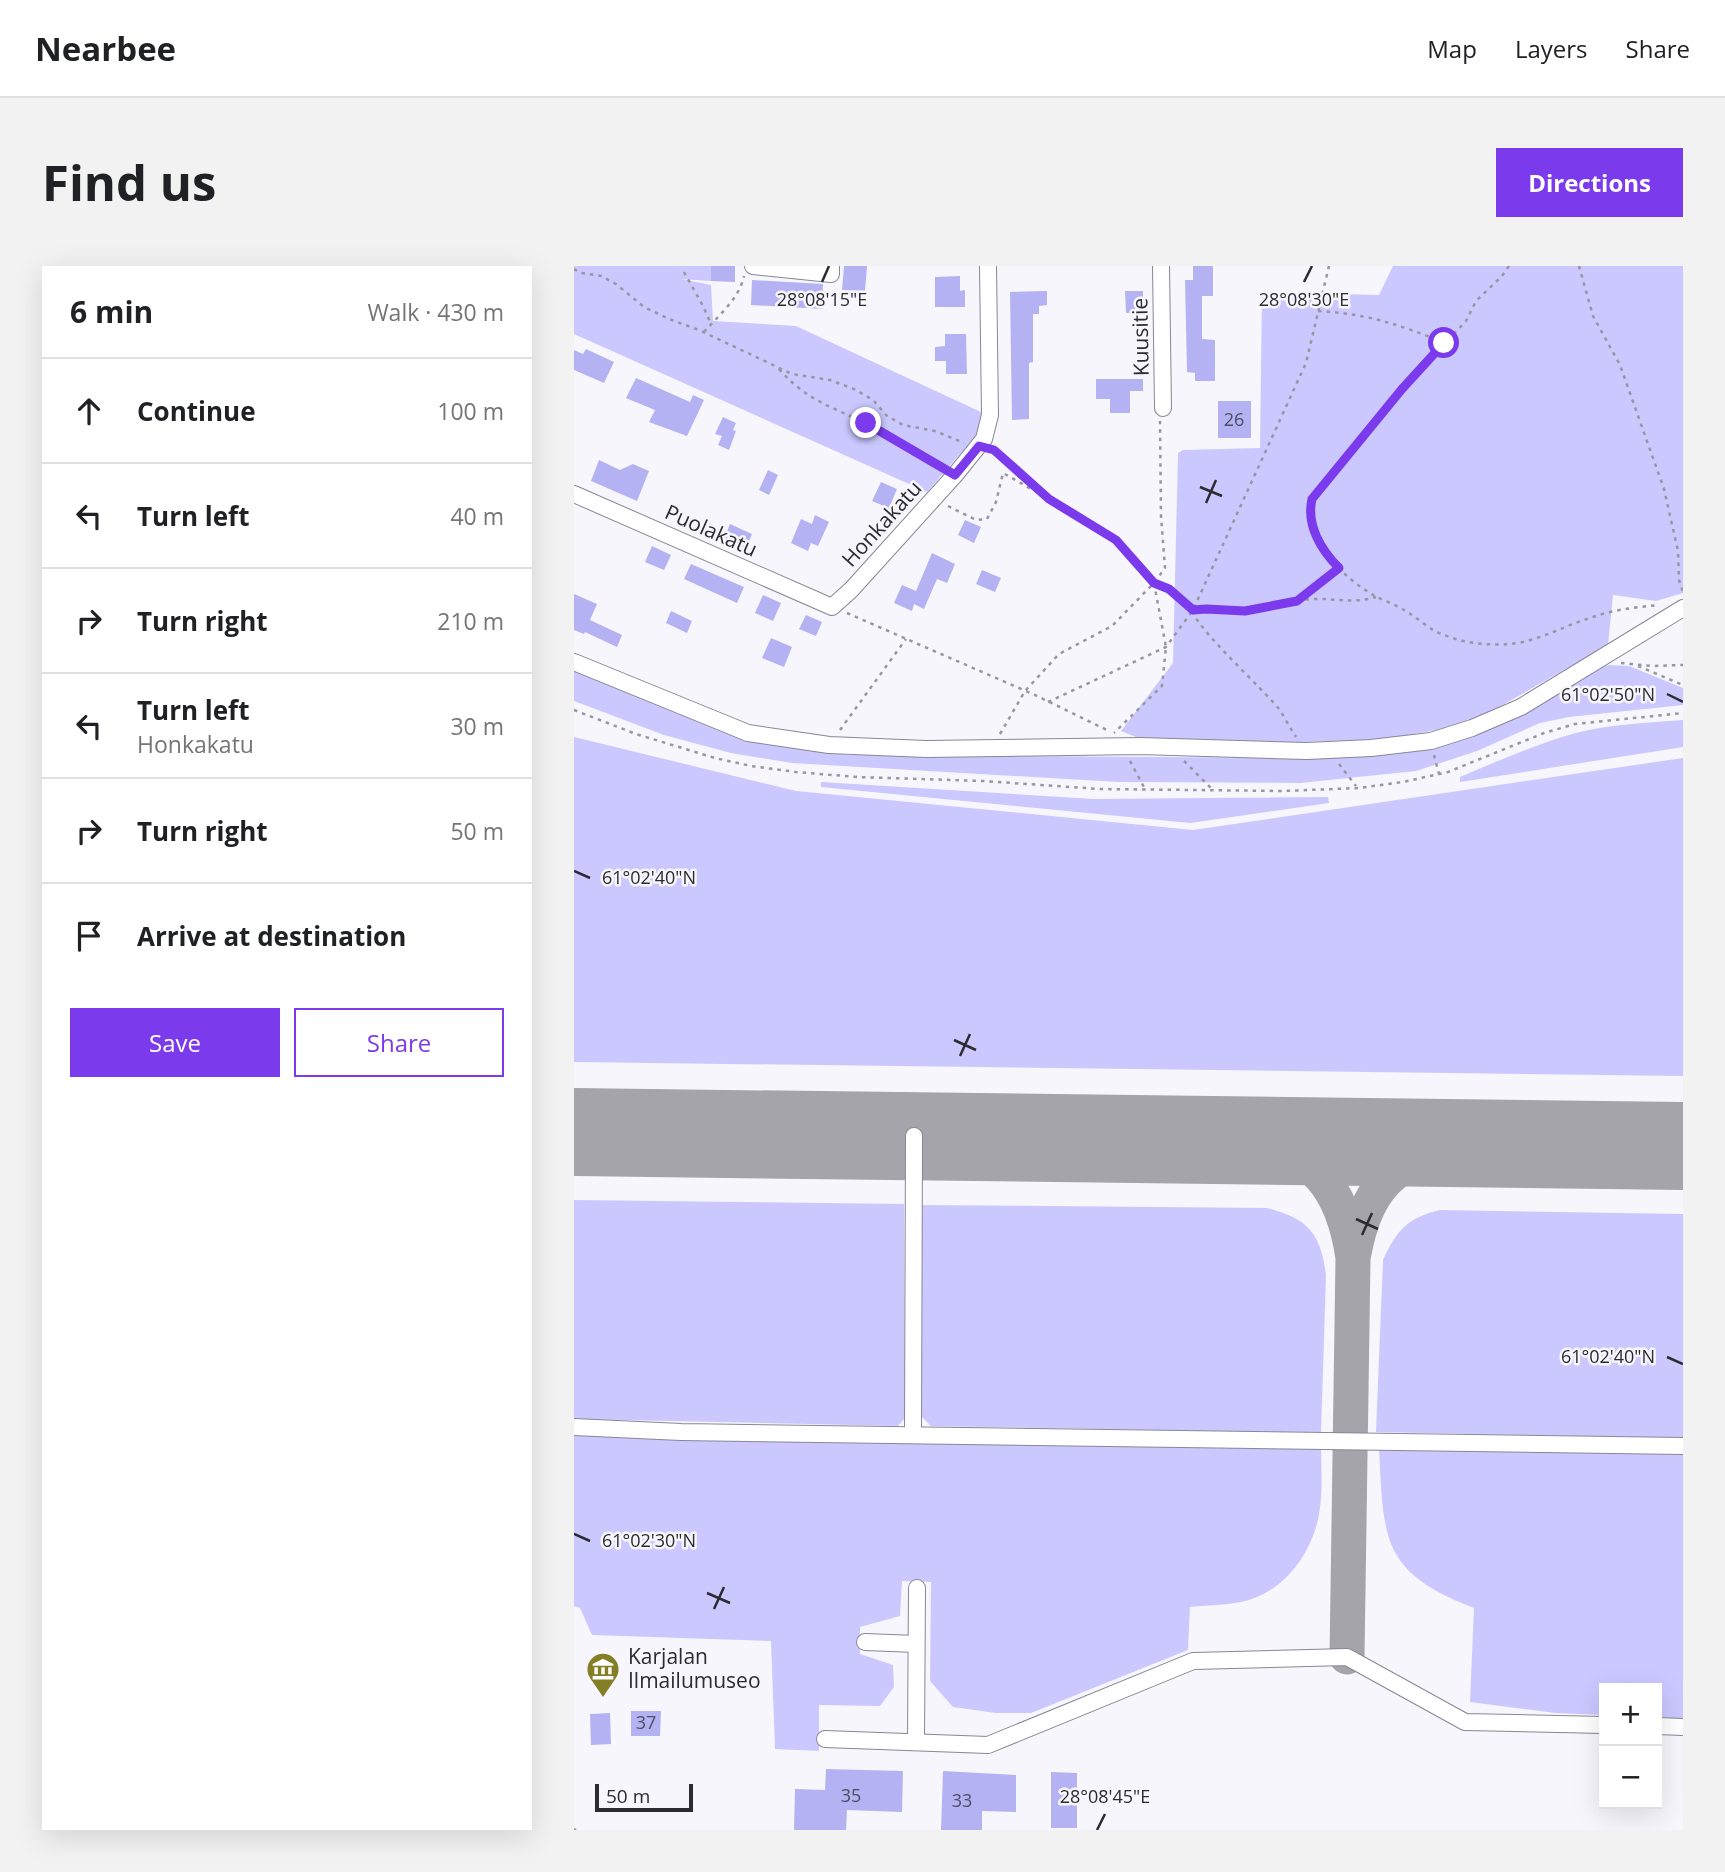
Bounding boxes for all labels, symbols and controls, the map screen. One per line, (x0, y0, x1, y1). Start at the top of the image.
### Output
text: Nearbee (35, 26, 176, 71)
text: Map (1427, 32, 1477, 65)
text: Layers (1515, 32, 1588, 65)
text: Share (1626, 32, 1690, 65)
button: Directions (1496, 148, 1683, 217)
text: Find us (42, 149, 216, 215)
text: 28°08'15"E (777, 287, 867, 311)
text: 28°08'30"E (1259, 287, 1349, 311)
text: 6 min (70, 291, 153, 332)
text: Walk · 430 m (367, 296, 504, 328)
street label: Kuusitie (1125, 298, 1155, 377)
route start (1428, 327, 1459, 358)
icon: ahead (70, 392, 108, 430)
text: Continue (137, 393, 256, 429)
text: 100 m (437, 395, 504, 427)
route end (850, 407, 881, 438)
house number: 26 (1224, 407, 1244, 431)
street label: Honkakatu (835, 474, 927, 572)
icon: left (70, 497, 108, 535)
street label: Puolakatu (661, 497, 762, 563)
text: Turn left (137, 498, 249, 534)
text: 40 m (450, 500, 504, 532)
icon: right (70, 602, 108, 640)
text: Turn right (137, 603, 268, 639)
text: 210 m (437, 605, 504, 637)
text: 61°02'50"N (1561, 682, 1655, 706)
text: Turn left (137, 692, 249, 728)
icon: left (70, 707, 108, 745)
text: 30 m (450, 710, 504, 742)
text: Honkakatu (137, 728, 254, 760)
icon: right (70, 812, 108, 850)
text: Turn right (137, 813, 268, 849)
text: 50 m (450, 815, 504, 847)
text: 61°02'40"N (602, 865, 696, 889)
icon: arrive (70, 917, 108, 955)
text: Arrive at destination (137, 918, 406, 954)
button: Save (70, 1008, 280, 1077)
button: Share (294, 1008, 504, 1077)
text: 61°02'40"N (1561, 1344, 1655, 1368)
text: 61°02'30"N (602, 1528, 696, 1552)
place label: Karjalan Ilmailumuseo (628, 1642, 761, 1694)
museum icon: Karjalan Ilmailumuseo (584, 1650, 622, 1699)
map controls (1599, 1683, 1662, 1809)
button: + (1599, 1683, 1662, 1746)
house number: 37 (636, 1710, 656, 1734)
button: − (1599, 1746, 1662, 1809)
scale bar (595, 1781, 693, 1813)
text: 50 m (606, 1783, 650, 1809)
house number: 35 (841, 1783, 861, 1807)
text: 28°08'45"E (1060, 1784, 1150, 1808)
house number: 33 (952, 1788, 972, 1812)

